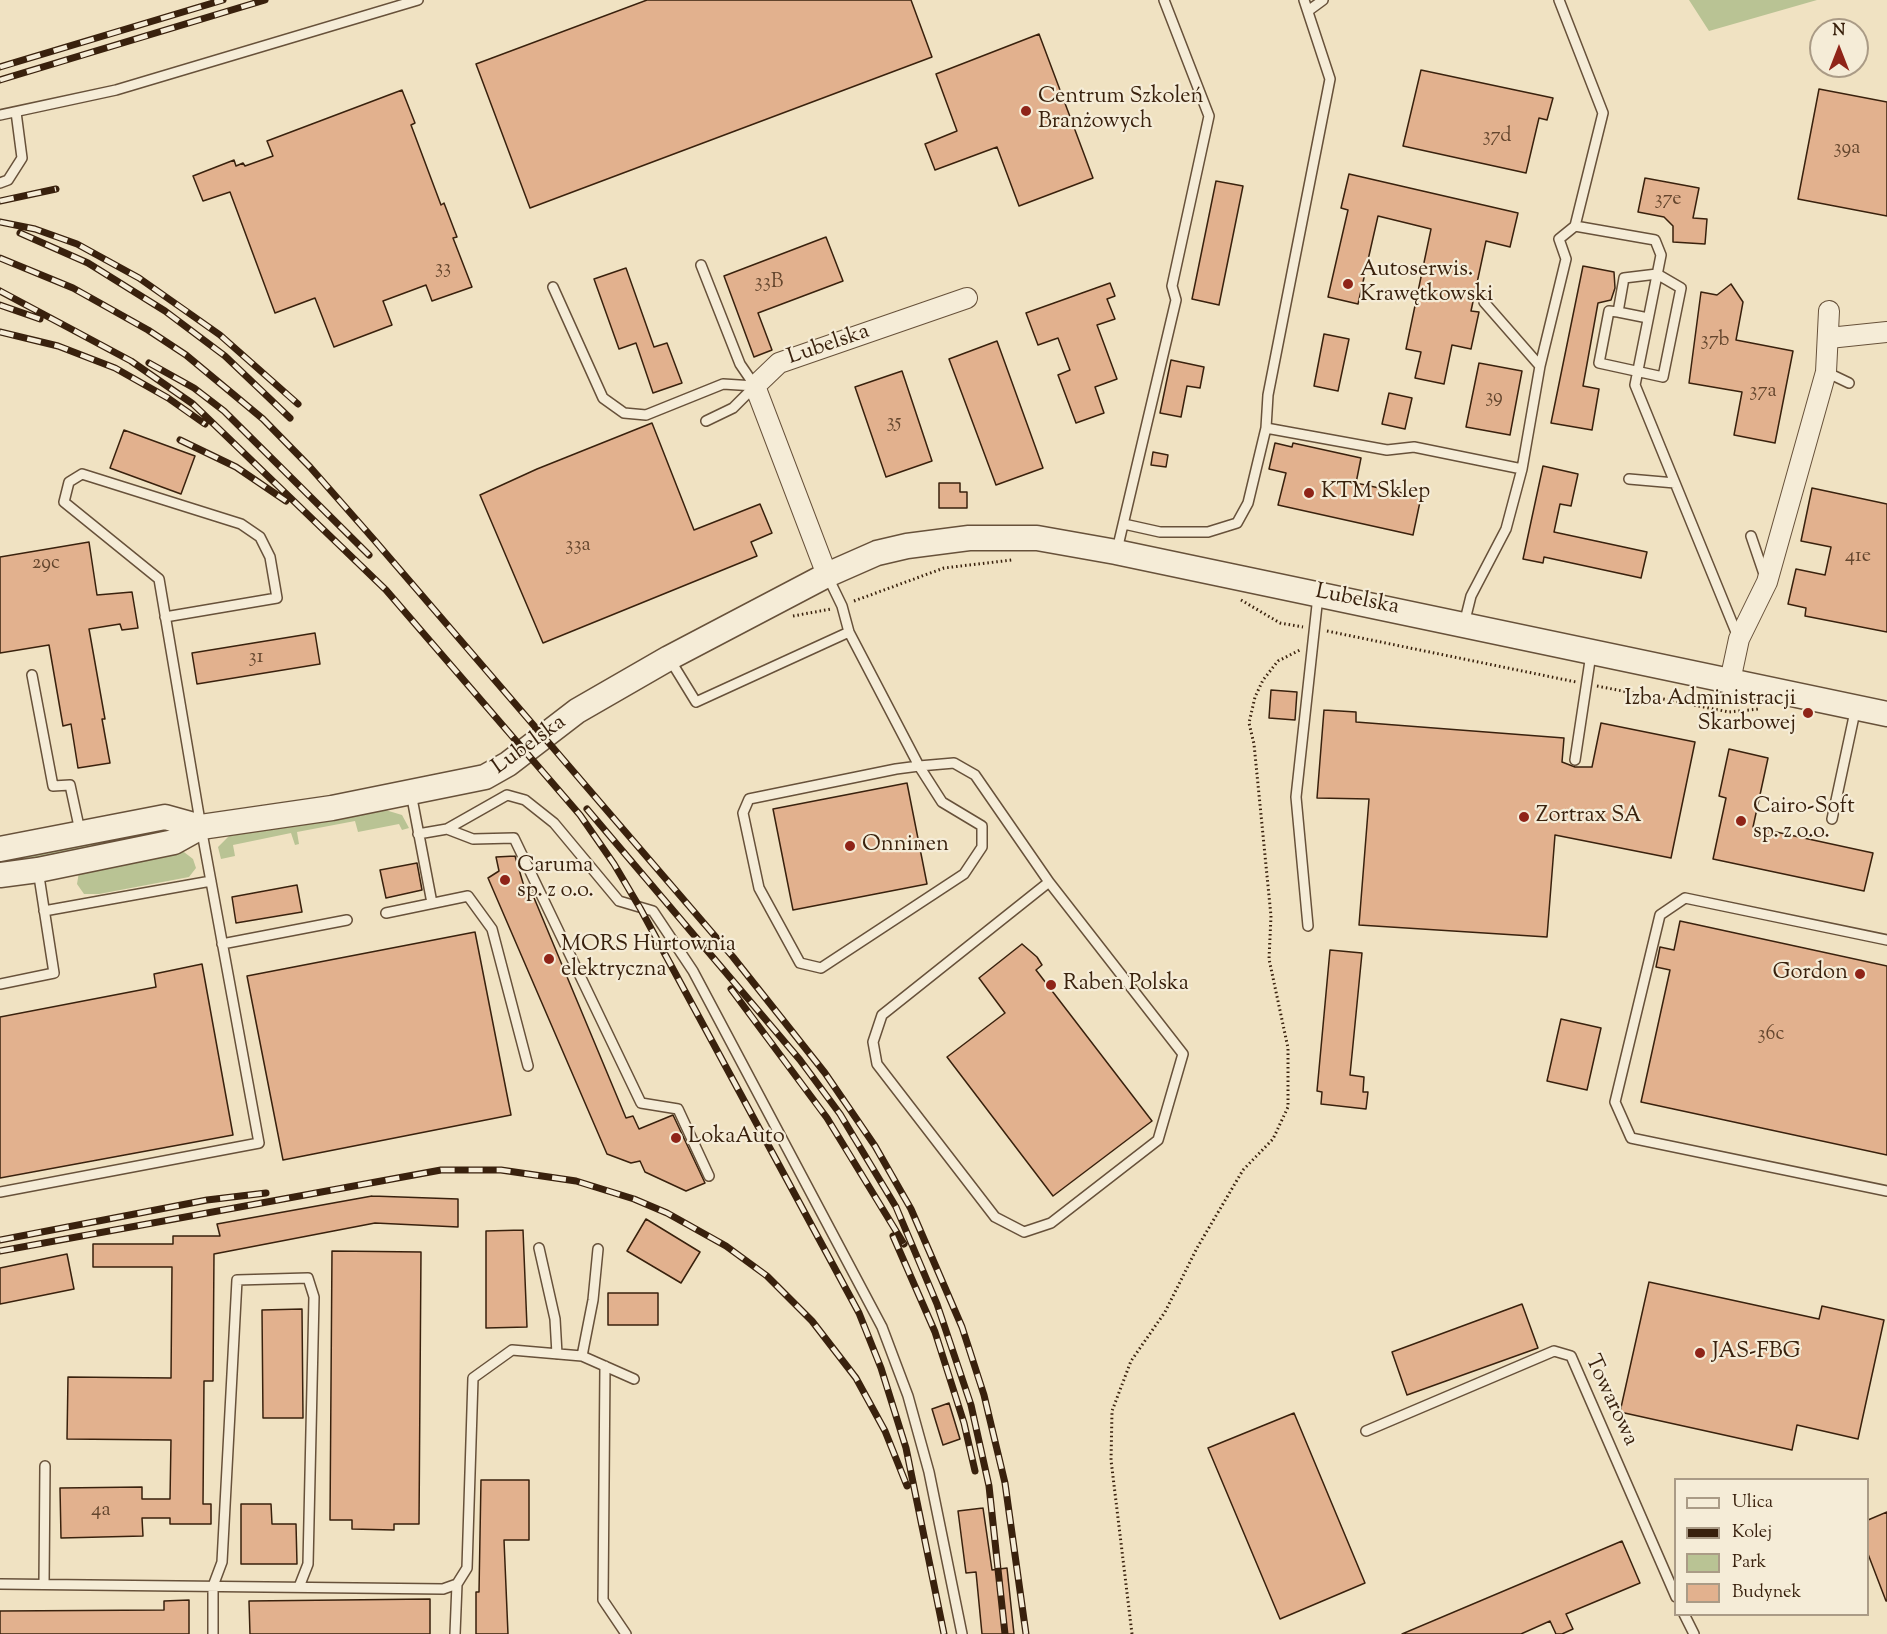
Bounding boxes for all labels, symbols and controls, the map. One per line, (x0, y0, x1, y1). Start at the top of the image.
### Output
north arrow (1809, 18, 1869, 78)
text: N (1833, 20, 1845, 43)
place label: Centrum Szkoleń Branżowych (1038, 85, 1204, 136)
marker: Centrum Szkoleń Branżowych (1019, 104, 1033, 118)
house number: 37d (1482, 126, 1512, 150)
house number: 39a (1834, 138, 1860, 162)
house number: 37e (1654, 189, 1682, 213)
house number: 33 (435, 258, 451, 282)
place label: Autoserwis. Krawętkowski (1360, 258, 1493, 310)
house number: 33B (755, 272, 783, 296)
marker: Autoserwis. Krawętkowski (1341, 277, 1355, 291)
street label: Lubelska (785, 320, 873, 372)
house number: 37b (1701, 330, 1729, 354)
house number: 37a (1749, 381, 1777, 405)
house number: 39 (1485, 387, 1503, 411)
house number: 35 (887, 412, 901, 436)
place label: KTM Sklep (1321, 480, 1430, 506)
marker: KTM Sklep (1302, 486, 1316, 500)
house number: 33a (565, 535, 591, 559)
house number: 41e (1845, 546, 1871, 570)
house number: 29c (32, 553, 60, 577)
street label: Lubelska (1313, 580, 1401, 622)
house number: 31 (249, 647, 263, 671)
place label: Izba Administracji Skarbowej (1625, 687, 1796, 738)
marker: Izba Administracji Skarbowej (1801, 706, 1815, 720)
street label: Lubelska (488, 710, 572, 782)
place label: Cairo-Soft sp. z o.o. (1753, 795, 1855, 846)
place label: Zortrax SA (1536, 804, 1642, 830)
marker: Zortrax SA (1517, 810, 1531, 824)
marker: Cairo-Soft sp. z o.o. (1734, 814, 1748, 828)
place label: Onninen (862, 833, 949, 859)
marker: Onninen (843, 839, 857, 853)
place label: Caruma sp. z o.o. (517, 854, 594, 906)
marker: Caruma sp. z o.o. (498, 873, 512, 887)
place label: MORS Hurtownia elektryczna (561, 933, 736, 984)
marker: MORS Hurtownia elektryczna (542, 952, 556, 966)
place label: Gordon (1772, 961, 1848, 987)
marker: Gordon (1853, 967, 1867, 981)
place label: Raben Polska (1063, 972, 1189, 998)
marker: Raben Polska (1044, 978, 1058, 992)
house number: 36c (1758, 1024, 1784, 1048)
place label: LokaAuto (688, 1125, 785, 1151)
marker: LokaAuto (669, 1131, 683, 1145)
place label: JAS-FBG (1712, 1340, 1801, 1366)
marker: JAS-FBG (1693, 1346, 1707, 1360)
street label: Towarowa (1577, 1351, 1643, 1451)
legend (1674, 1478, 1869, 1616)
text: Ulica (1732, 1490, 1773, 1516)
house number: 4a (91, 1500, 111, 1524)
text: Kolej (1732, 1520, 1772, 1546)
text: Park (1732, 1550, 1766, 1576)
text: Budynek (1732, 1580, 1801, 1606)

